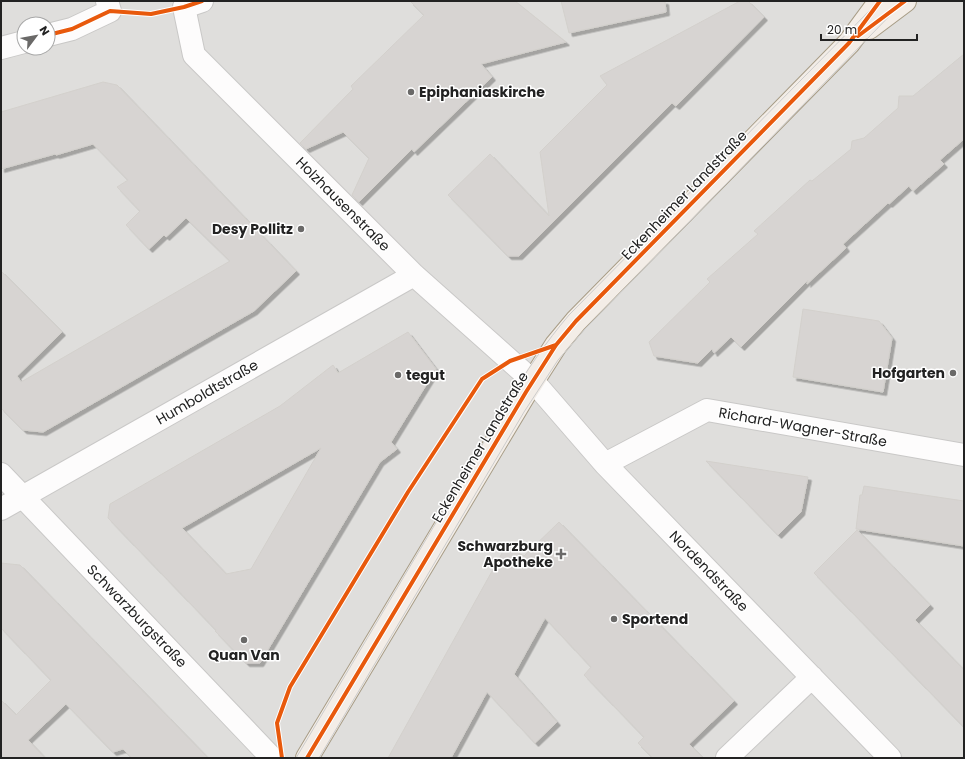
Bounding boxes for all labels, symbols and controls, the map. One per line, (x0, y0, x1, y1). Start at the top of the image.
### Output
north arrow (16, 16, 56, 56)
scale bar (821, 16, 917, 42)
text: 20 m (827, 21, 857, 38)
text: N (36, 23, 53, 38)
place label: Epiphaniaskirche (419, 82, 545, 102)
marker: Epiphaniaskirche (406, 87, 416, 97)
street label: Eckenheimer Landstraße (617, 126, 751, 264)
street label: Holzhausenstraße (291, 152, 395, 256)
place label: Desy Pollitz (212, 219, 293, 239)
marker: Desy Pollitz (296, 224, 306, 234)
street label: Humboldtstraße (152, 354, 262, 429)
place label: Hofgarten (872, 363, 945, 383)
place label: tegut (406, 365, 445, 385)
street label: Eckenheimer Landstraße (427, 367, 533, 526)
marker: Hofgarten (948, 368, 958, 378)
marker: tegut (393, 370, 403, 380)
street label: Richard-Wagner-Straße (717, 402, 889, 452)
street label: Nordendstraße (665, 526, 753, 616)
place label: Schwarzburg Apotheke (457, 536, 553, 572)
marker: Schwarzburg Apotheke (556, 549, 566, 559)
street label: Schwarzburgstraße (82, 560, 192, 672)
place label: Sportend (622, 609, 688, 629)
marker: Sportend (609, 614, 619, 624)
marker: Quan Van (239, 635, 249, 645)
place label: Quan Van (208, 645, 280, 665)

